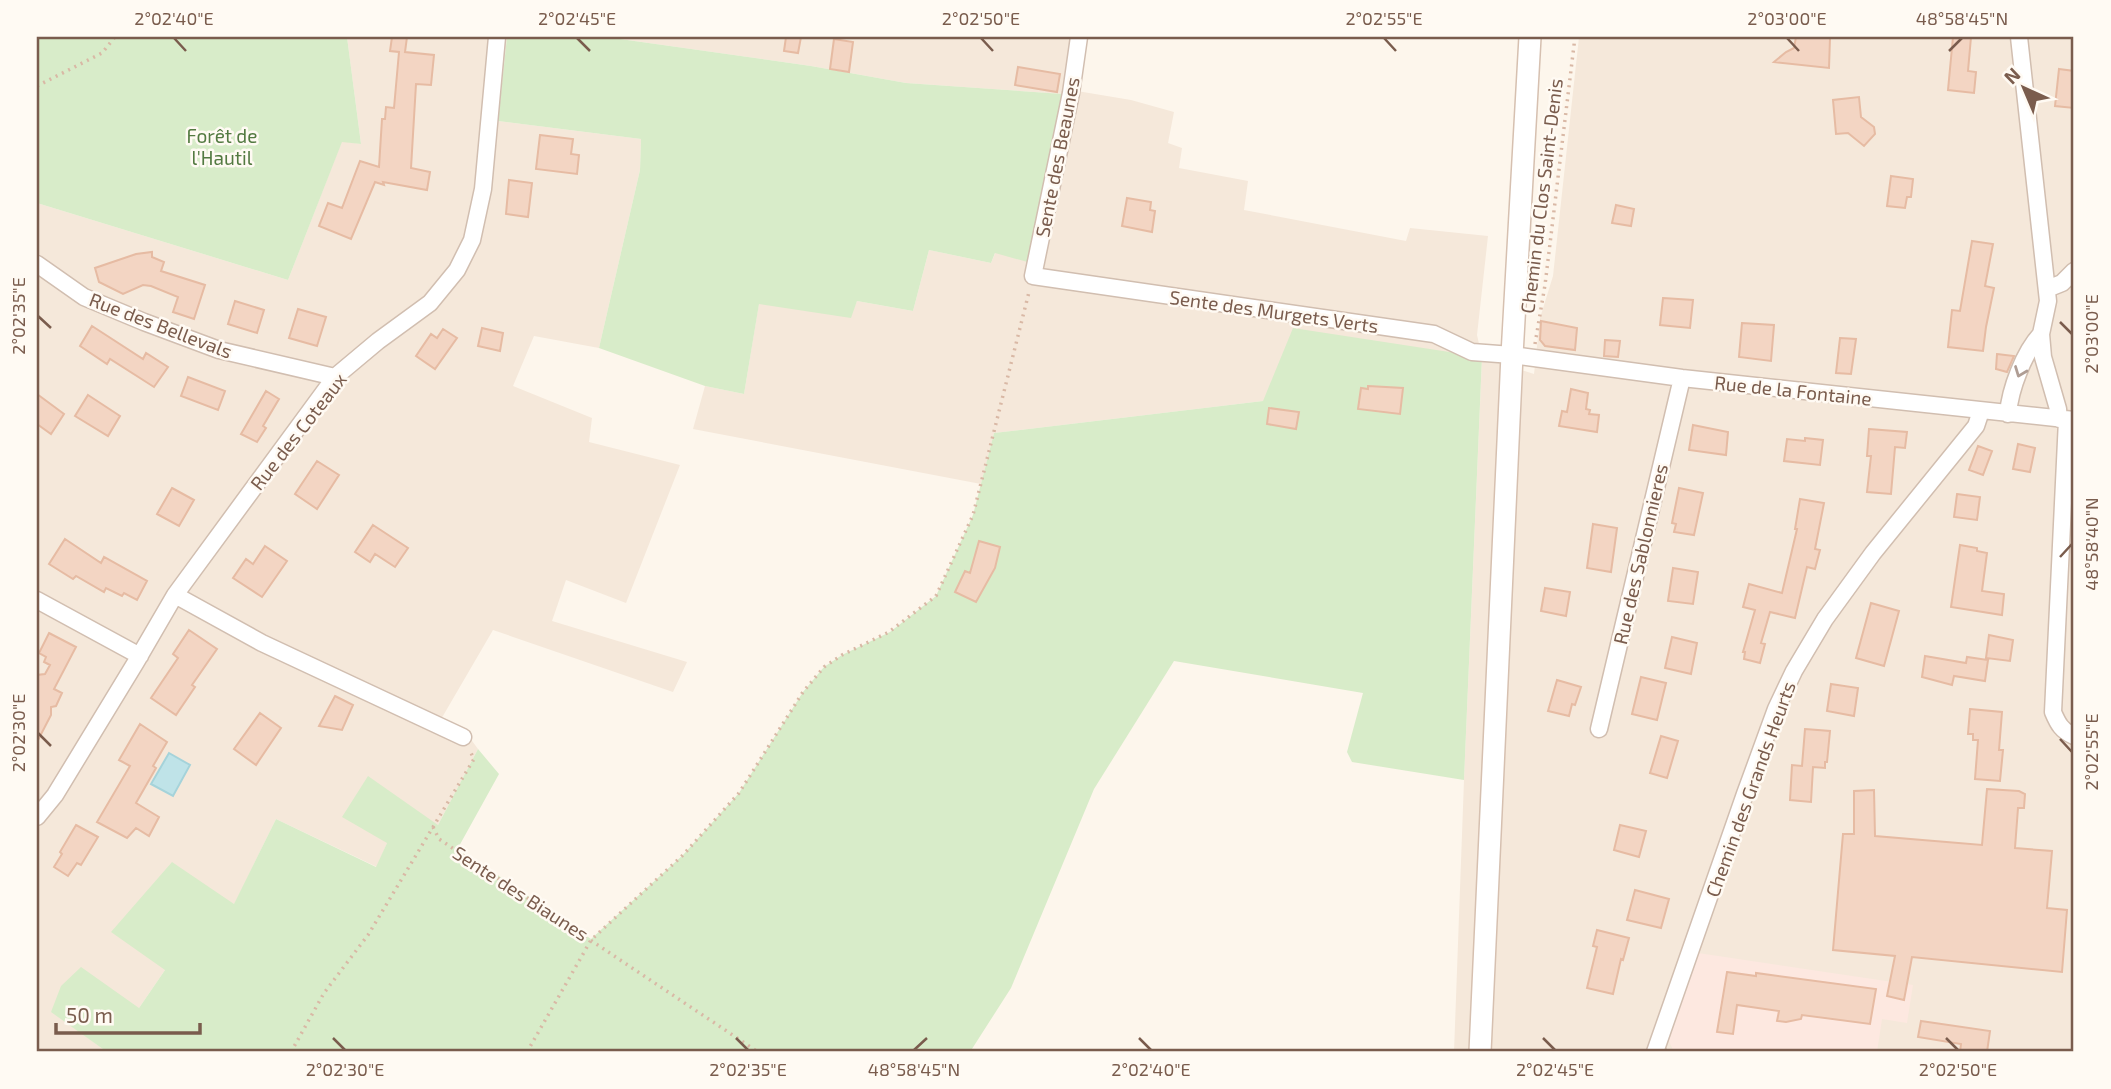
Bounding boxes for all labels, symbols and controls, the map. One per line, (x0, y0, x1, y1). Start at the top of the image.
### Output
text: 2°02'40"E (134, 7, 214, 29)
text: 2°02'45"E (538, 7, 616, 29)
text: 2°02'50"E (942, 7, 1020, 29)
text: 2°02'55"E (1345, 7, 1423, 29)
text: 2°03'00"E (1747, 7, 1827, 29)
text: 48°58'45"N (1916, 7, 2008, 29)
north arrow (1988, 52, 2058, 122)
text: N (1999, 62, 2025, 88)
street label: Sente des Beaunes (1030, 75, 1084, 239)
street label: Chemin du Clos Saint-Denis (1515, 77, 1567, 315)
park label: Forêt de l'Hautil (187, 124, 257, 169)
text: 2°02'35"E (7, 277, 29, 355)
street label: Sente des Murgets Verts (1168, 285, 1380, 337)
street label: Rue des Bellevals (86, 287, 236, 363)
text: 2°03'00"E (2080, 294, 2102, 374)
one-way arrow (2014, 365, 2028, 377)
street label: Rue des Coteaux (245, 368, 351, 494)
street label: Rue de la Fontaine (1713, 370, 1873, 410)
street label: Rue des Sablonnieres (1608, 461, 1672, 647)
text: 48°58'40"N (2080, 497, 2102, 591)
street label: Chemin des Grands Heurts (1700, 678, 1800, 900)
text: 2°02'30"E (7, 694, 29, 772)
text: 2°02'55"E (2080, 713, 2102, 791)
street label: Sente des Biaunes (449, 841, 593, 945)
scale bar (56, 991, 200, 1035)
text: 50 m (66, 1002, 113, 1027)
text: 2°02'30"E (306, 1058, 384, 1080)
text: 2°02'35"E (709, 1058, 787, 1080)
text: 48°58'45"N (868, 1058, 960, 1080)
text: 2°02'40"E (1111, 1058, 1191, 1080)
text: 2°02'45"E (1516, 1058, 1594, 1080)
text: 2°02'50"E (1919, 1058, 1997, 1080)

